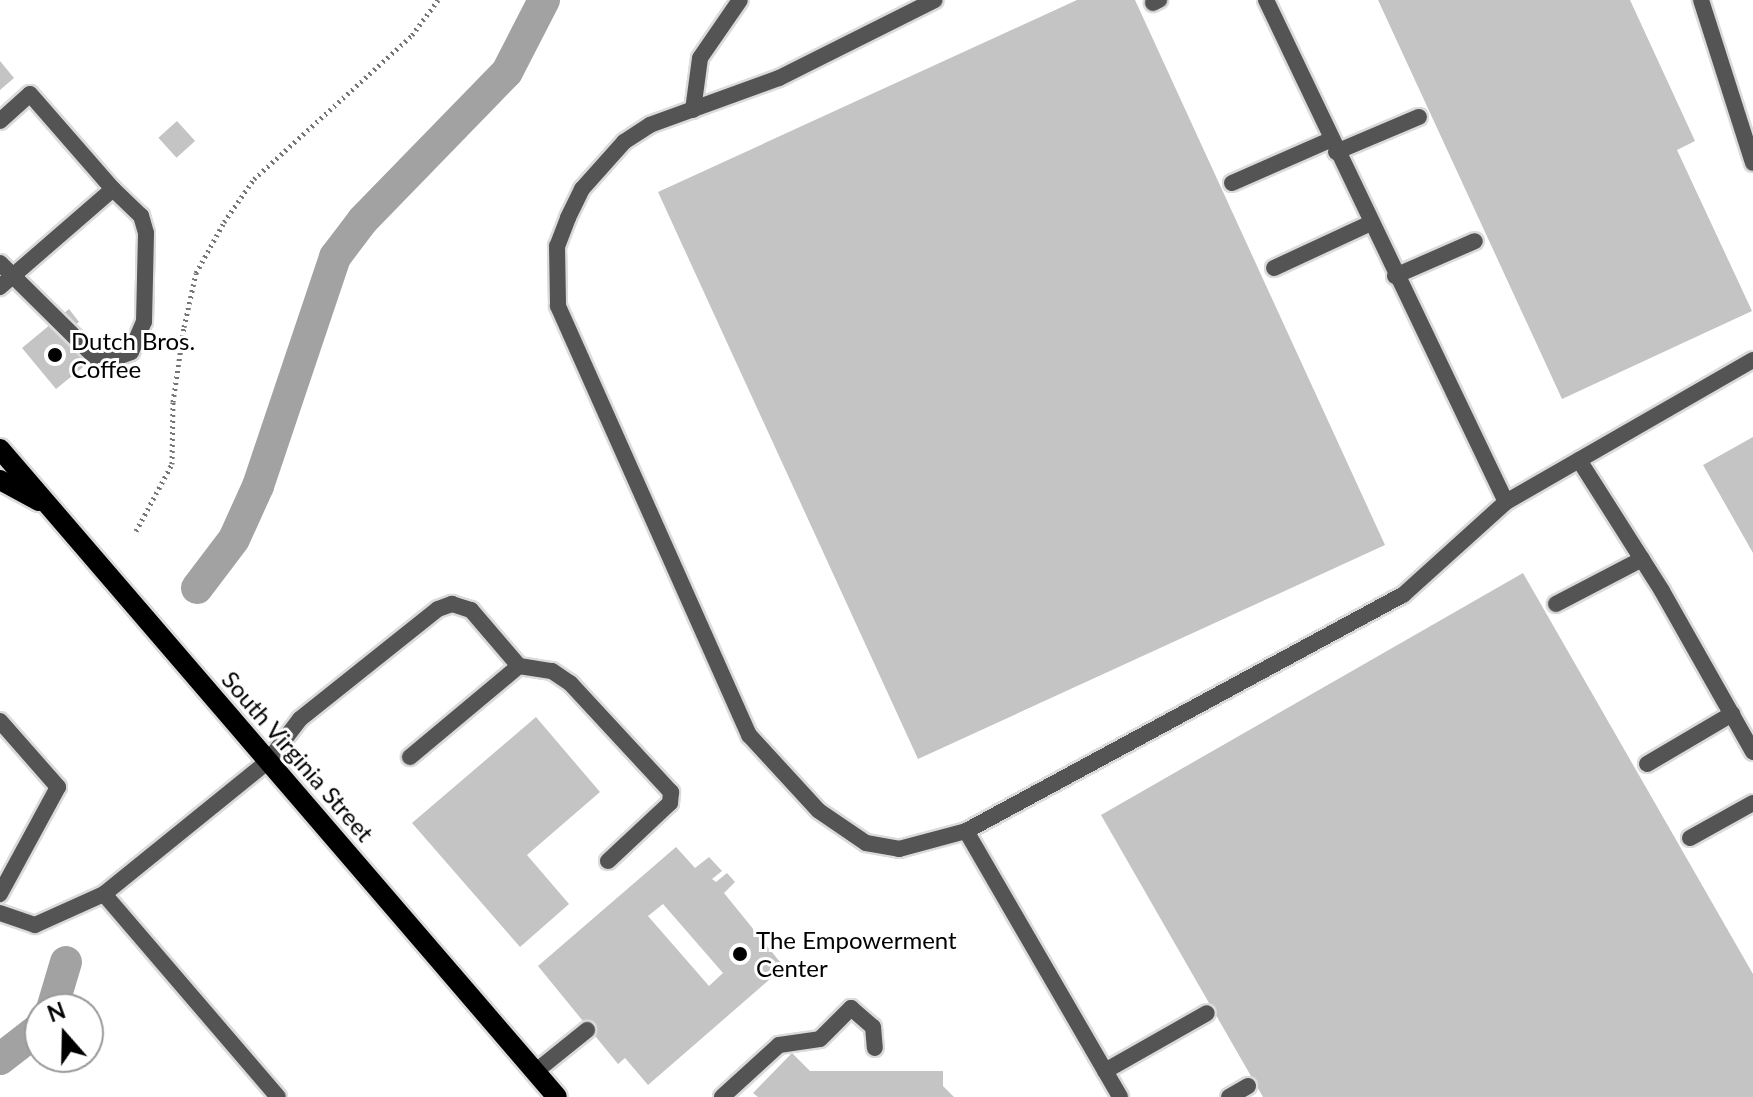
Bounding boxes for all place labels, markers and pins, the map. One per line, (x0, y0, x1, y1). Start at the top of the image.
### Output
place label: Dutch Bros. Coffee (71, 327, 195, 383)
marker: Dutch Bros. Coffee (46, 346, 64, 364)
place label: The Empowerment Center (756, 926, 957, 982)
marker: The Empowerment Center (731, 945, 749, 963)

